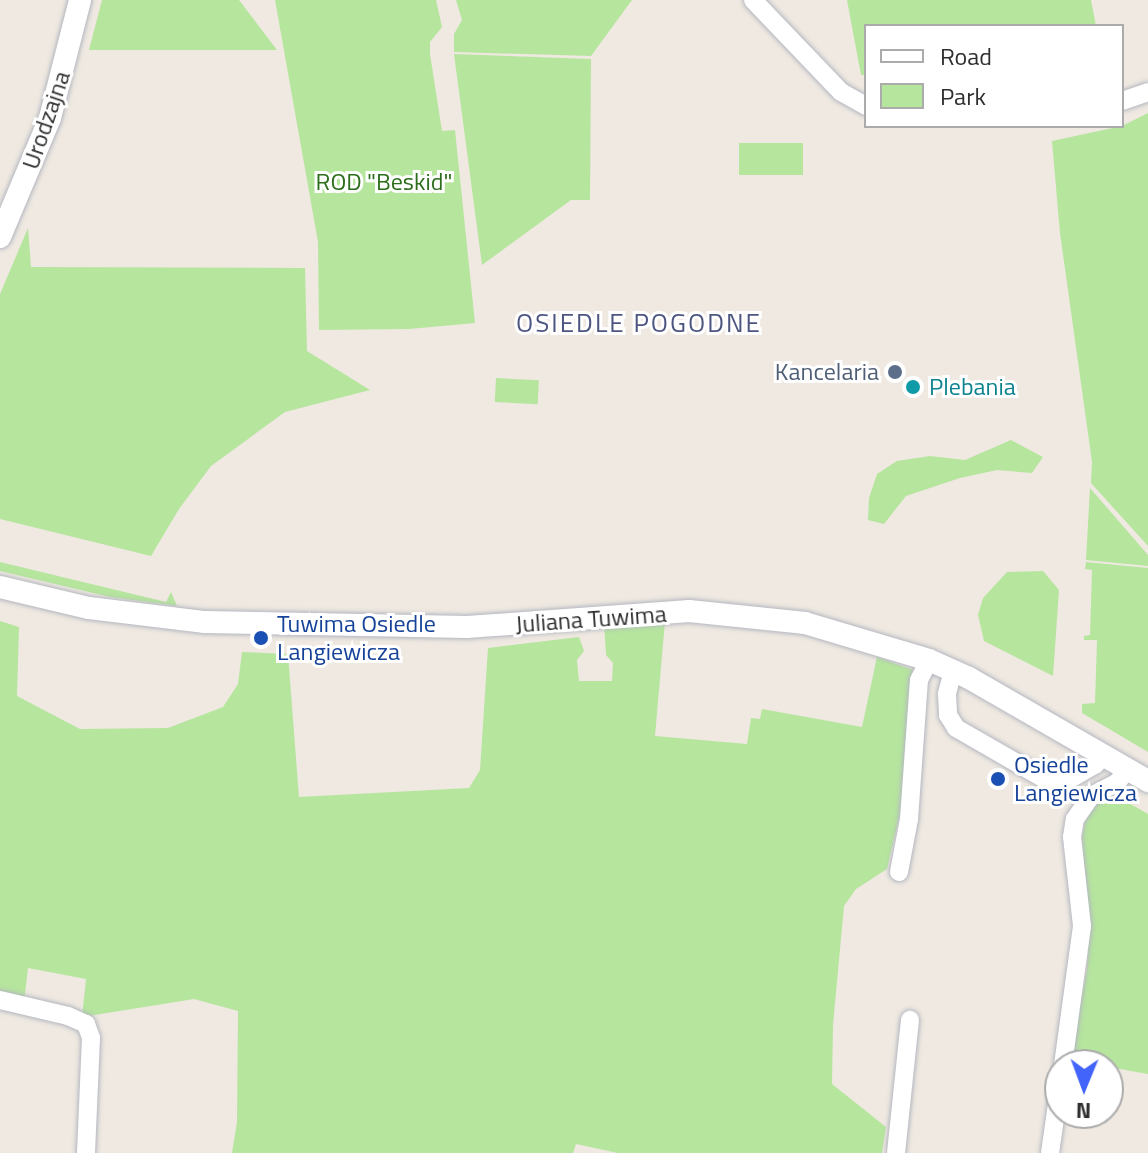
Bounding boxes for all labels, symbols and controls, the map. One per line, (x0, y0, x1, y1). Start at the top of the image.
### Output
legend (864, 24, 1124, 128)
text: Road (940, 38, 992, 74)
street label: Urodzajna (16, 67, 76, 173)
text: Park (940, 78, 986, 114)
park label: ROD "Beskid" (316, 168, 452, 196)
district label: OSIEDLE POGODNE (516, 307, 762, 339)
place label: Kancelaria (775, 358, 879, 386)
marker: Kancelaria (886, 363, 904, 381)
place label: Plebania (929, 373, 1016, 401)
marker: Plebania (904, 378, 922, 396)
street label: Juliana Tuwima (514, 599, 668, 639)
place label: Tuwima Osiedle Langiewicza (277, 610, 436, 666)
marker: Tuwima Osiedle Langiewicza (252, 629, 270, 647)
place label: Osiedle Langiewicza (1014, 751, 1137, 807)
marker: Osiedle Langiewicza (989, 770, 1007, 788)
north arrow (1044, 1049, 1124, 1129)
text: N (1076, 1094, 1092, 1128)

